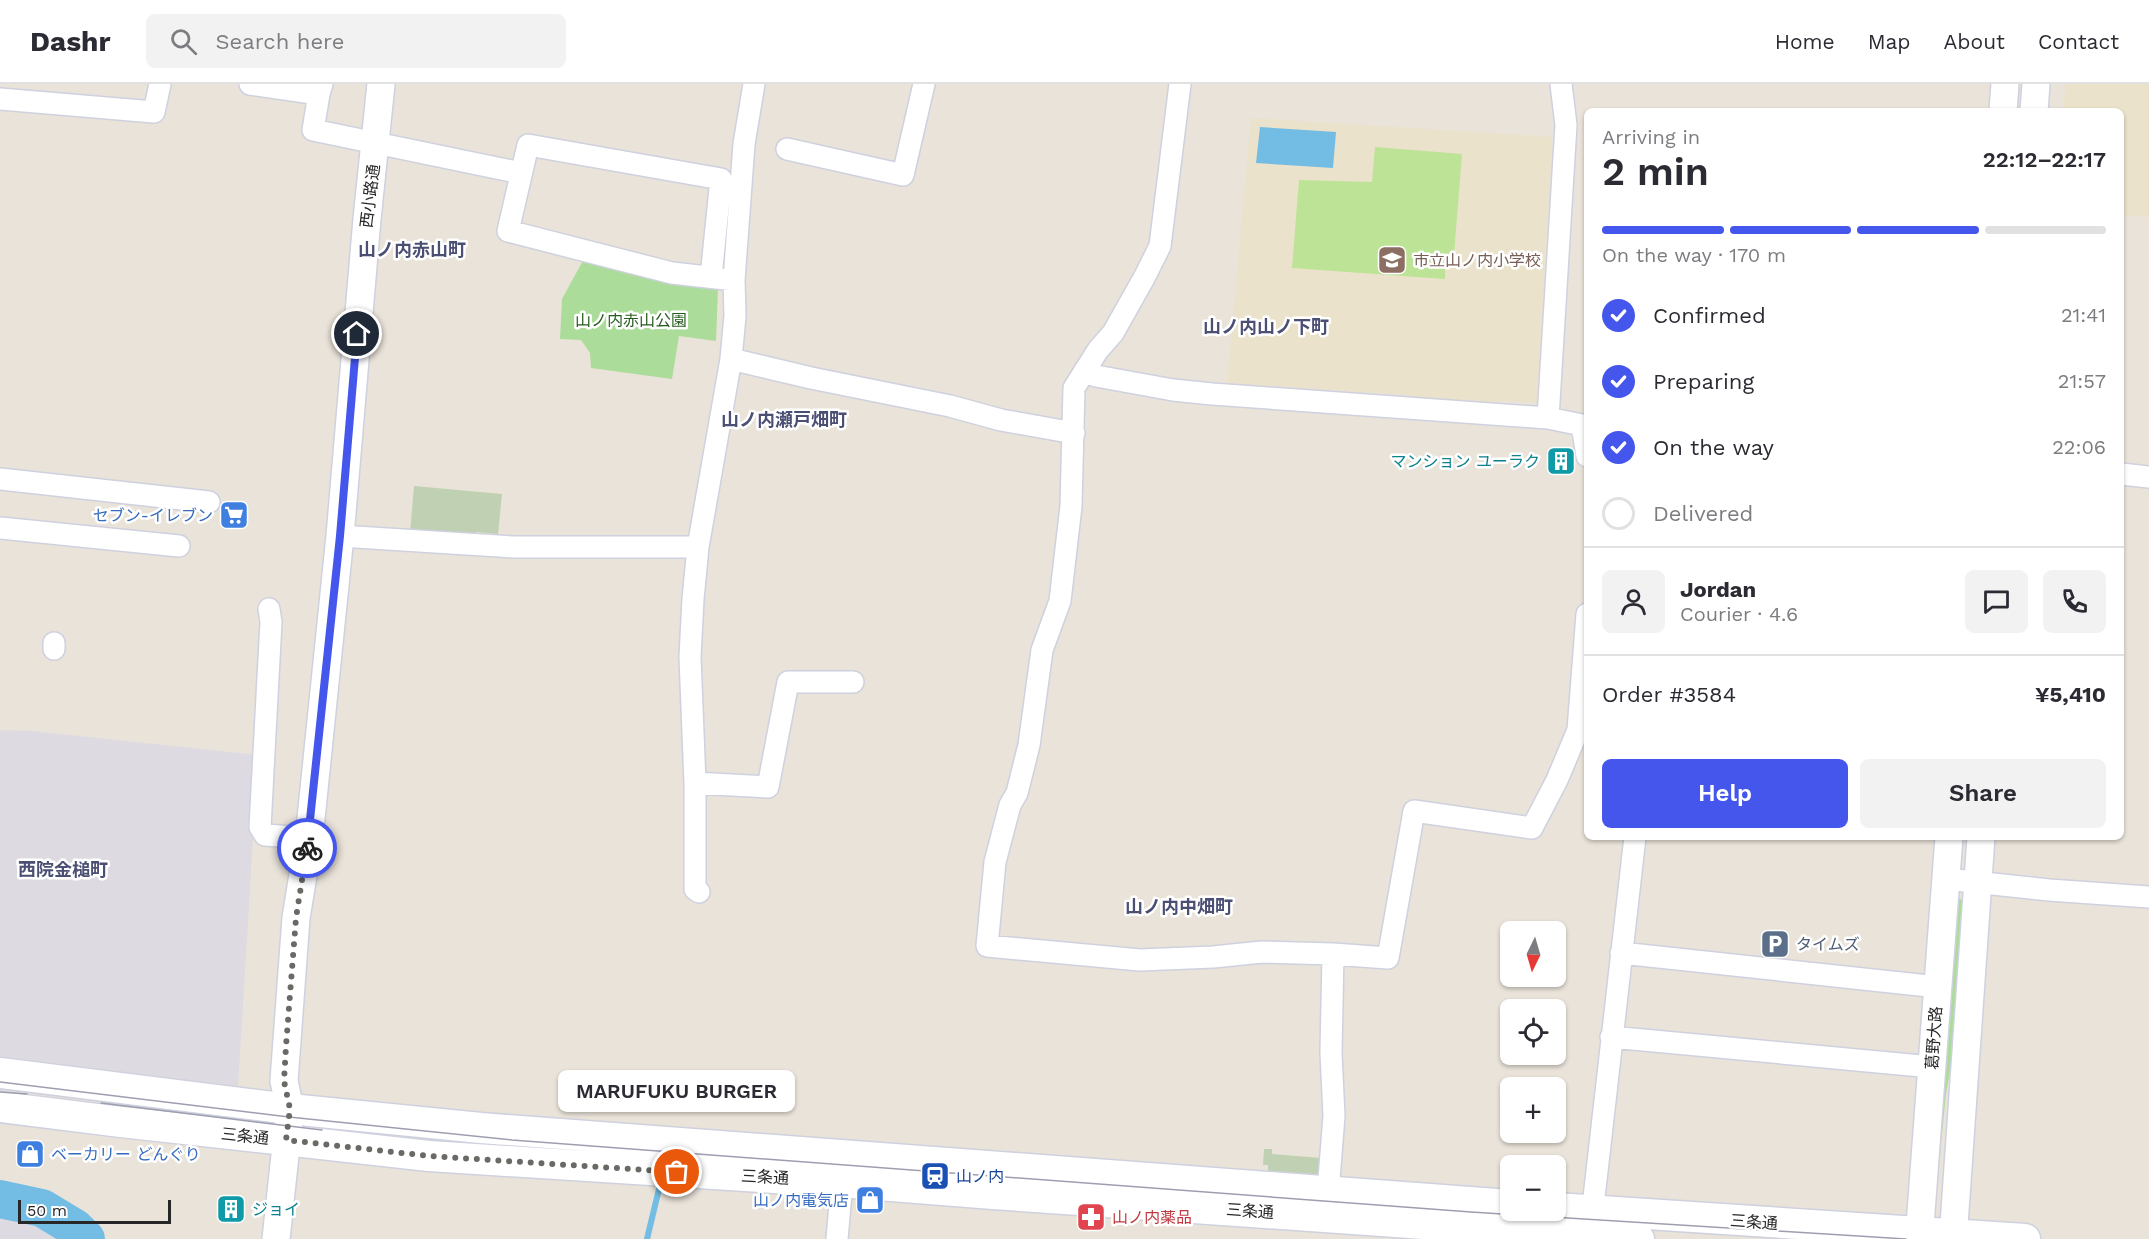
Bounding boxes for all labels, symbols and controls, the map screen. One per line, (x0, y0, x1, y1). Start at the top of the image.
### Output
search box (146, 14, 566, 68)
text: Dashr (30, 25, 110, 58)
icon: search (167, 25, 200, 58)
text: Search here (215, 29, 344, 54)
text: Home (1775, 29, 1835, 54)
text: Map (1868, 29, 1911, 54)
text: About (1944, 29, 2005, 54)
text: Contact (2038, 29, 2119, 54)
text: Arriving in (1602, 125, 1700, 149)
text: 22:12–22:17 (1983, 147, 2106, 172)
text: 2 min (1602, 149, 1709, 194)
street label: 西小路通 (357, 163, 383, 229)
district label: 山ノ内赤山町 (358, 239, 466, 260)
text: On the way · 170 m (1602, 243, 1786, 267)
school or university icon: 市立山ノ内小学校 (1376, 244, 1408, 276)
place label: 市立山ノ内小学校 (1413, 251, 1541, 270)
icon: check (1602, 299, 1635, 332)
text: Confirmed (1653, 303, 1766, 328)
text: 21:41 (2061, 303, 2106, 327)
pin (331, 308, 382, 359)
park label: 山ノ内赤山公園 (575, 311, 687, 330)
district label: 山ノ内山ノ下町 (1203, 316, 1329, 337)
icon: home (340, 317, 373, 350)
icon: check (1602, 365, 1635, 398)
text: Preparing (1653, 369, 1754, 394)
text: 21:57 (2058, 369, 2106, 393)
district label: 山ノ内瀬戸畑町 (721, 409, 847, 430)
icon: check (1602, 431, 1635, 464)
text: On the way (1653, 435, 1774, 460)
text: 22:06 (2052, 435, 2106, 459)
building icon: マンション ユーラク (1545, 445, 1577, 477)
place label: マンション ユーラク (1391, 452, 1540, 471)
supermarket icon: セブン-イレブン (218, 499, 250, 531)
text: Delivered (1653, 501, 1753, 526)
place label: セブン-イレブン (93, 506, 213, 525)
button: person (1602, 570, 1665, 633)
button: chat (1965, 570, 2028, 633)
button: phone (2043, 570, 2106, 633)
text: Jordan (1680, 577, 1756, 602)
text: Courier · 4.6 (1680, 602, 1798, 626)
text: Order #3584 (1602, 682, 1736, 707)
text: ¥5,410 (2035, 682, 2106, 707)
button: Help (1602, 759, 1848, 828)
button: Share (1860, 759, 2106, 828)
courier (277, 818, 337, 878)
icon: bike (291, 832, 324, 865)
district label: 西院金槌町 (18, 859, 108, 880)
district label: 山ノ内中畑町 (1125, 896, 1233, 917)
north arrow (1500, 921, 1566, 987)
map controls (1500, 921, 1566, 1221)
parking icon: タイムズ (1759, 928, 1791, 960)
place label: タイムズ (1796, 935, 1860, 954)
button: locate (1500, 999, 1566, 1065)
street label: 葛野大路 (1922, 1005, 1946, 1071)
callout: MARUFUKU BURGER (558, 1070, 795, 1112)
button: + (1500, 1077, 1566, 1143)
text: MARUFUKU BURGER (576, 1079, 777, 1103)
street label: 三条通 (220, 1124, 270, 1148)
shop icon: ベーカリー どんぐり (14, 1138, 46, 1170)
place label: ベーカリー どんぐり (51, 1145, 200, 1164)
pin (651, 1146, 702, 1197)
icon: bag (660, 1155, 693, 1188)
button: − (1500, 1155, 1566, 1221)
station icon: 山ノ内 (919, 1160, 951, 1192)
street label: 三条通 (741, 1166, 789, 1188)
place label: 山ノ内 (956, 1167, 1004, 1186)
shop icon: 山ノ内電気店 (854, 1184, 886, 1216)
place label: 山ノ内電気店 (753, 1191, 849, 1210)
building icon: ジョイ (215, 1193, 247, 1225)
scale bar (18, 1197, 171, 1224)
place label: ジョイ (252, 1200, 300, 1219)
street label: 三条通 (1225, 1200, 1275, 1222)
text: 50 m (27, 1201, 67, 1220)
pharmacy icon: 山ノ内薬品 (1075, 1201, 1107, 1233)
place label: 山ノ内薬品 (1112, 1208, 1192, 1227)
street label: 三条通 (1729, 1211, 1779, 1233)

